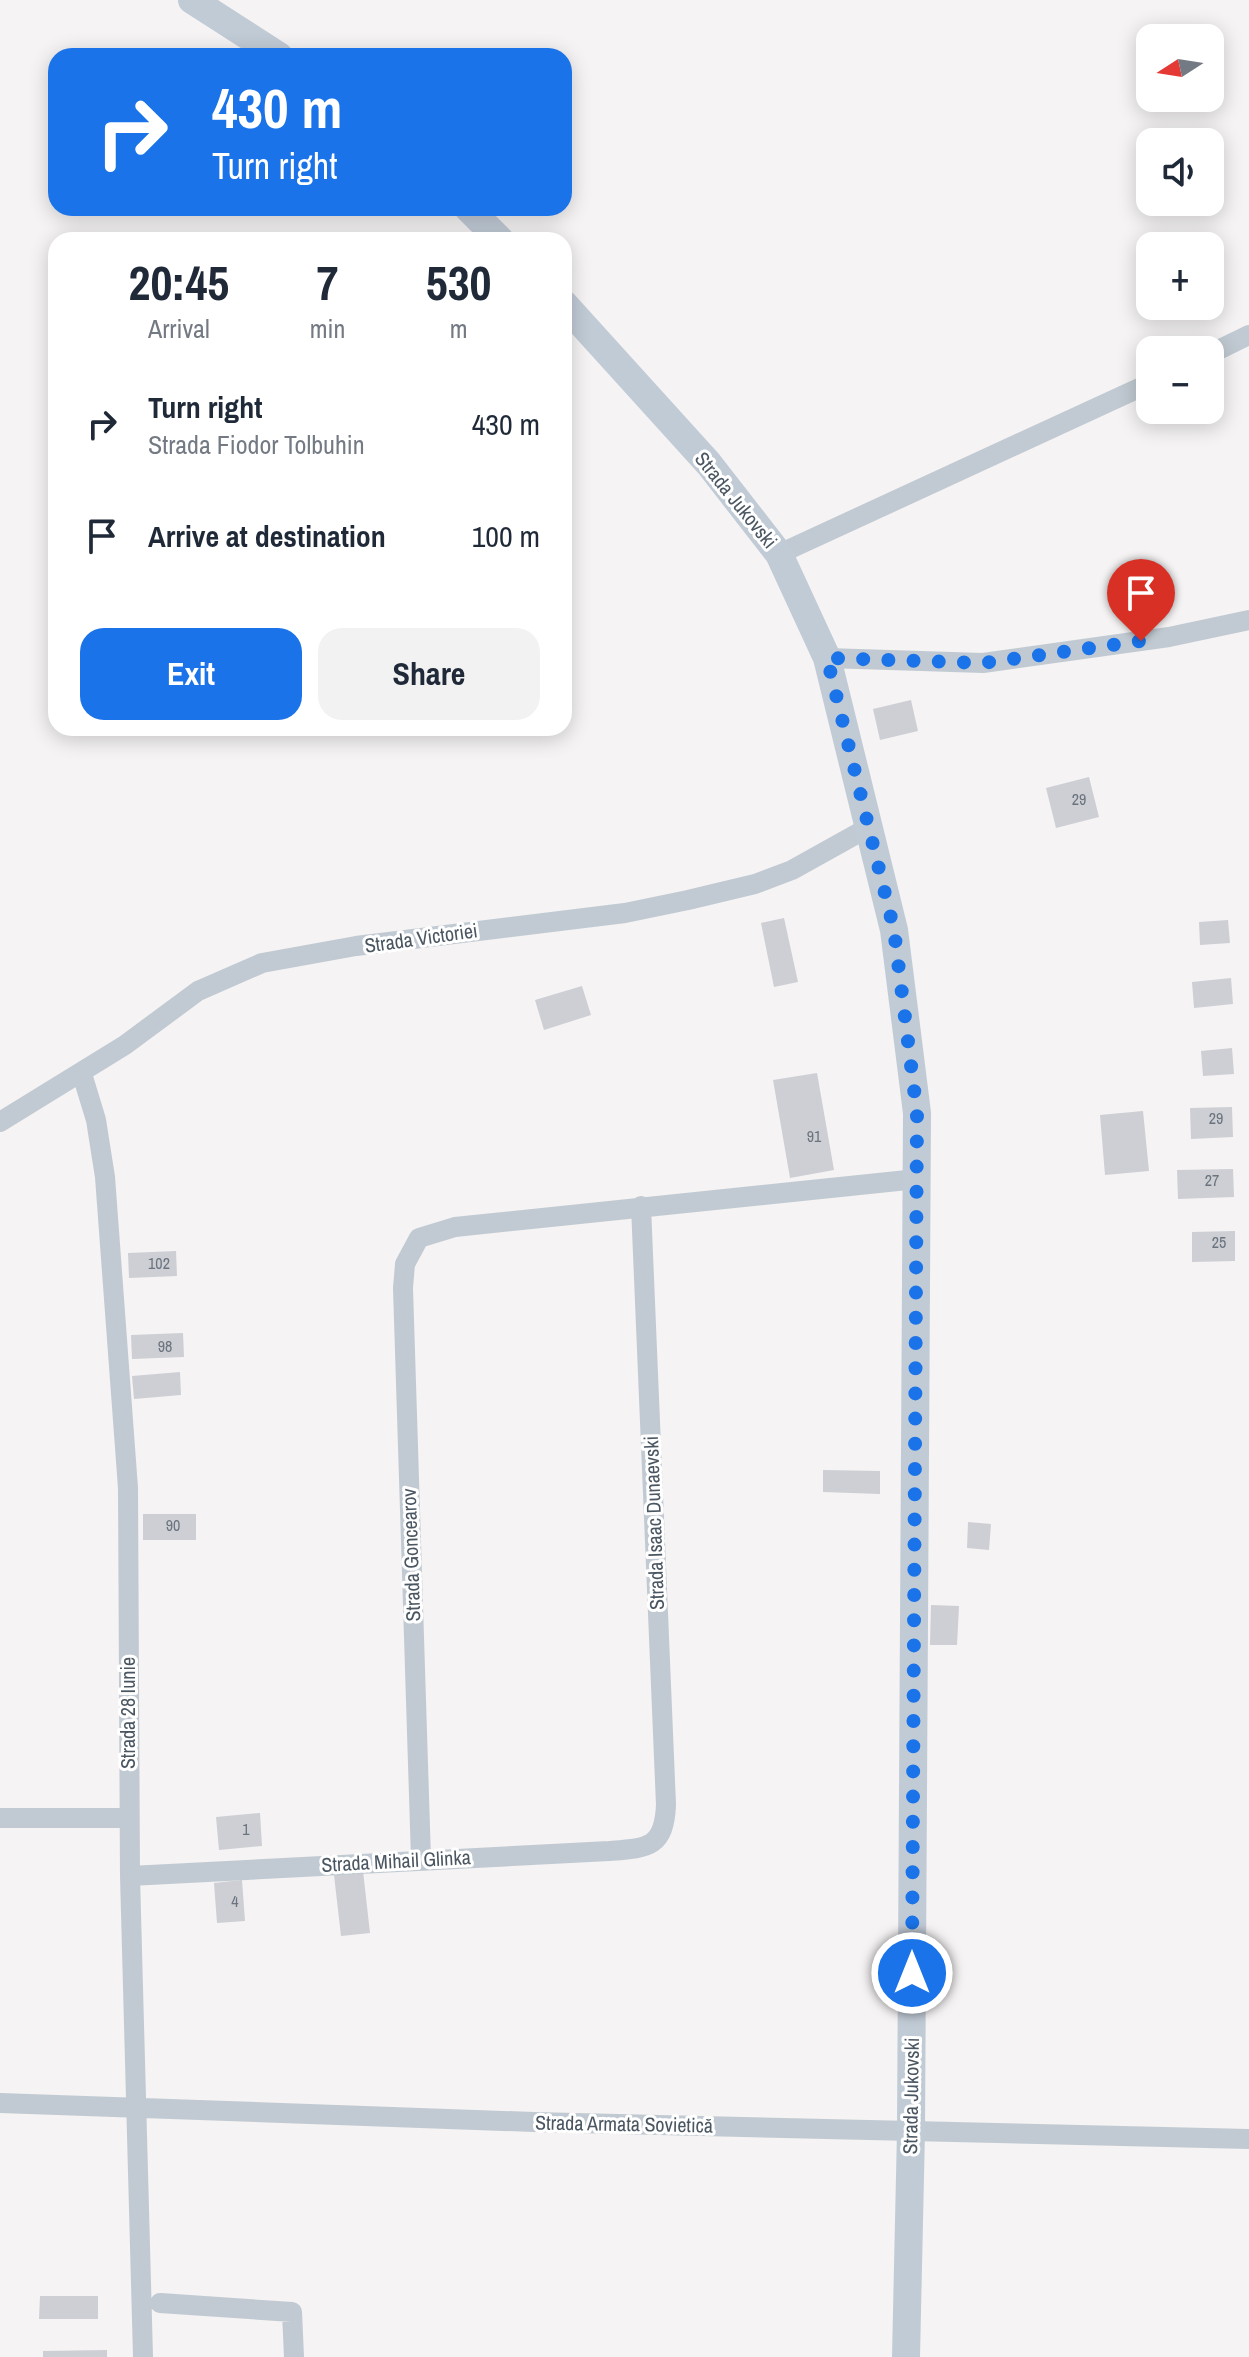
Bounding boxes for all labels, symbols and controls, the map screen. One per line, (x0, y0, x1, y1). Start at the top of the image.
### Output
north arrow (1136, 24, 1224, 112)
map controls (1136, 24, 1224, 424)
text: 430 m (212, 70, 342, 145)
icon: right (80, 80, 184, 184)
button: sound (1136, 128, 1224, 216)
text: Turn right (212, 142, 337, 190)
button: + (1136, 232, 1224, 320)
text: 20:45 (129, 250, 229, 315)
text: 7 (317, 250, 338, 315)
text: 530 (426, 250, 491, 315)
text: Arrival (148, 311, 210, 346)
text: min (310, 311, 345, 346)
text: m (450, 311, 468, 346)
button: − (1136, 336, 1224, 424)
text: Turn right (148, 387, 262, 427)
icon: right (80, 402, 124, 446)
text: 430 m (472, 404, 540, 444)
text: Strada Fiodor Tolbuhin (148, 427, 365, 462)
street label: Strada Jukovski (689, 446, 784, 554)
icon: arrive (80, 514, 124, 558)
text: Arrive at destination (148, 516, 386, 556)
text: 100 m (472, 516, 540, 556)
pin (1107, 559, 1175, 641)
icon: arrive (1119, 571, 1163, 615)
button: Exit (80, 628, 302, 720)
button: Share (318, 628, 540, 720)
house number: 29 (1072, 788, 1086, 810)
street label: Strada Victoriei (363, 916, 479, 959)
house number: 29 (1209, 1107, 1223, 1129)
house number: 91 (807, 1125, 822, 1147)
house number: 27 (1205, 1169, 1219, 1191)
house number: 25 (1212, 1231, 1226, 1253)
house number: 102 (148, 1252, 170, 1274)
house number: 98 (158, 1335, 172, 1357)
street label: Strada Isaac Dunaevski (637, 1436, 670, 1610)
street label: Strada Goncearov (395, 1487, 426, 1622)
house number: 90 (166, 1514, 180, 1536)
street label: Strada 28 Iunie (114, 1657, 141, 1769)
house number: 1 (242, 1818, 250, 1840)
street label: Strada Mihail Glinka (321, 1843, 471, 1878)
house number: 4 (231, 1890, 239, 1912)
position arrow (870, 1931, 954, 2015)
street label: Strada Jukovski (896, 2037, 925, 2155)
street label: Strada Armata Sovietică (535, 2108, 713, 2139)

